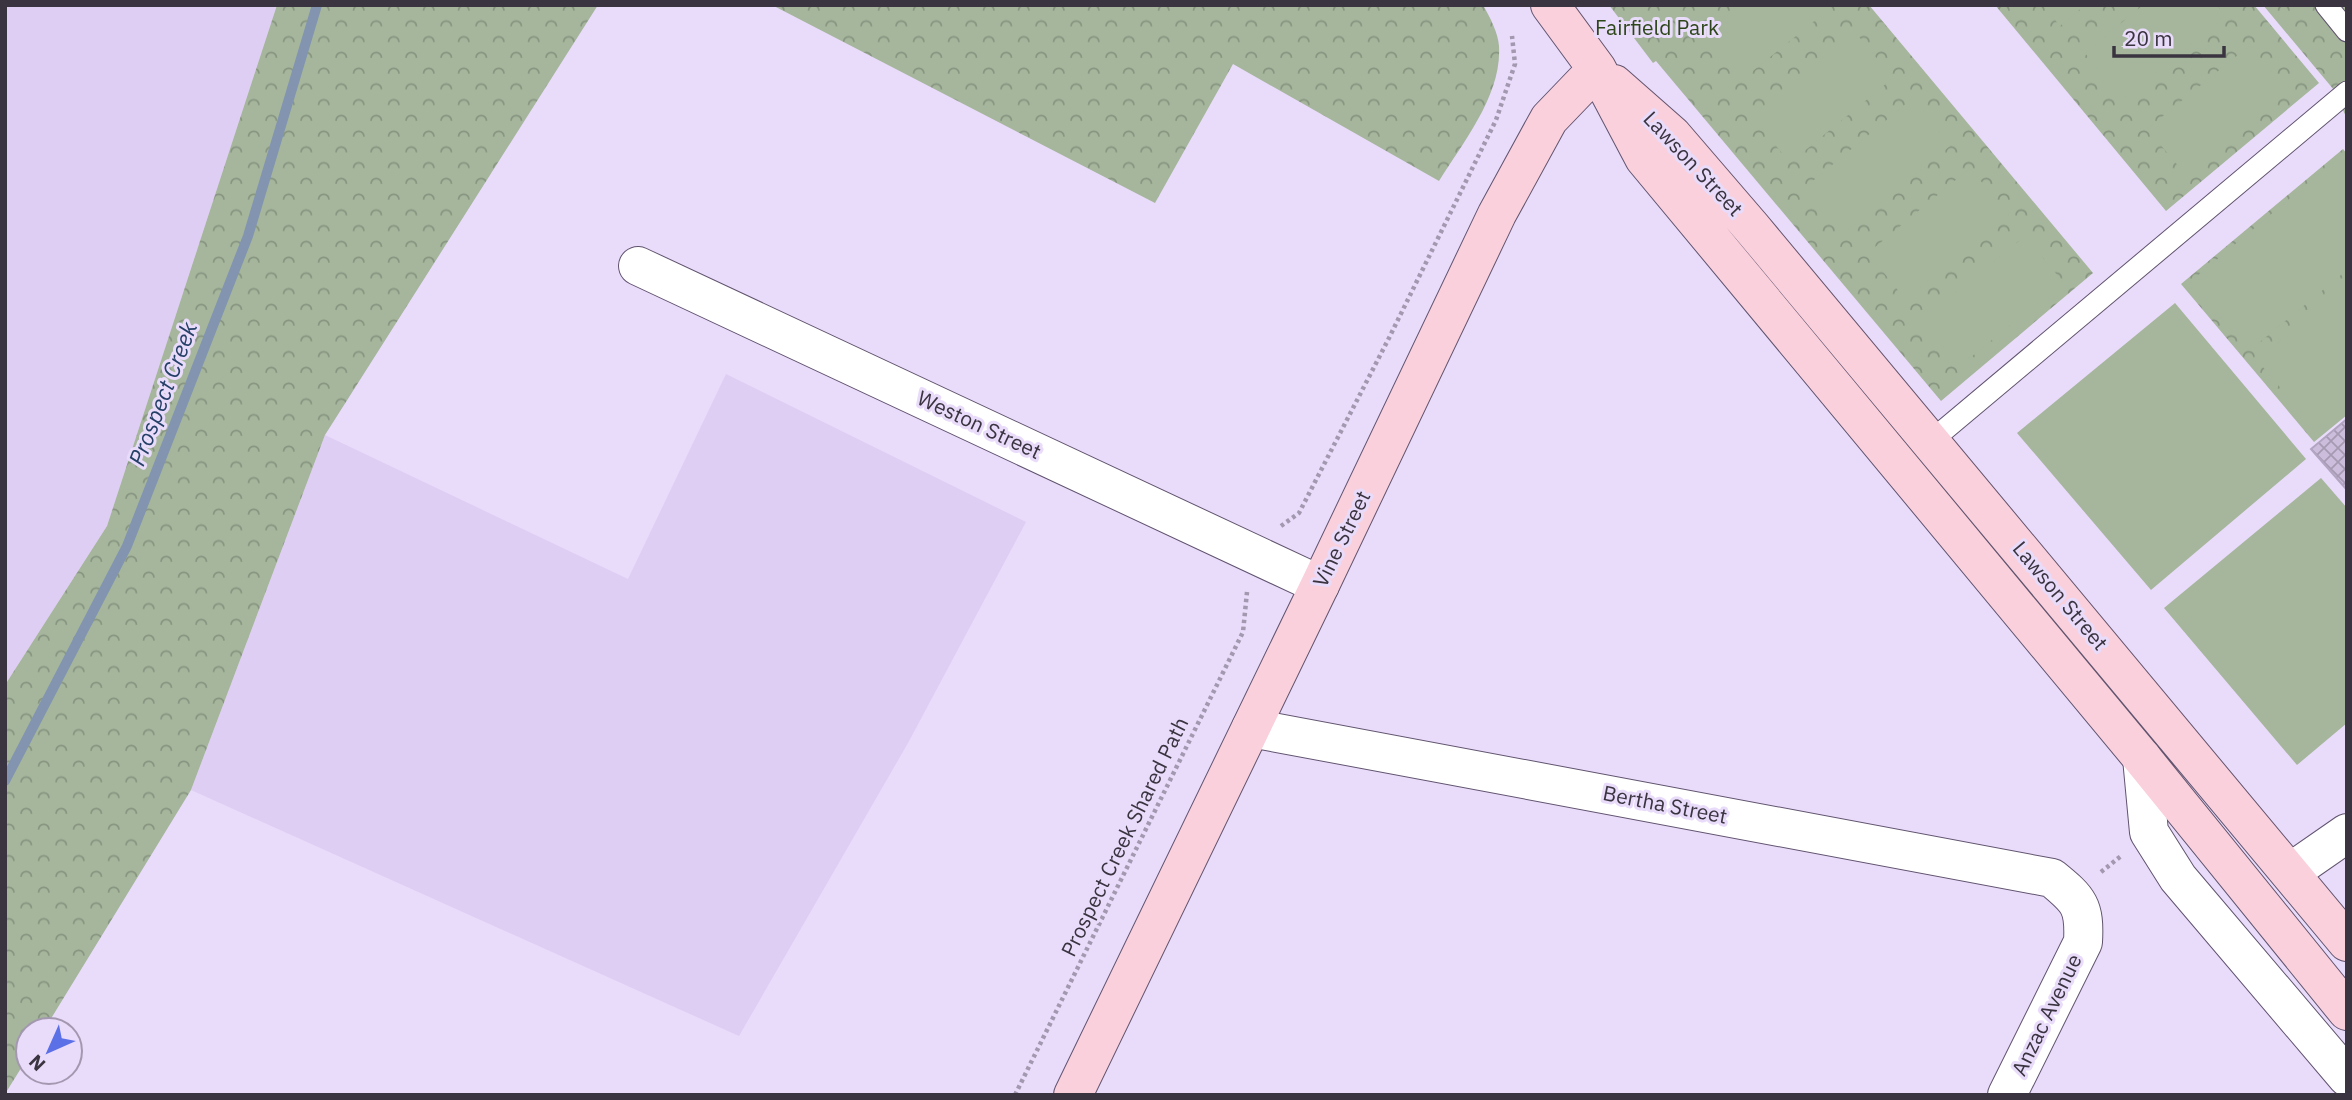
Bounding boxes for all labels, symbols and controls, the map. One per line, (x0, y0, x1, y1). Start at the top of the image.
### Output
park label: Fairfield Park (1595, 13, 1719, 41)
scale bar (2114, 14, 2224, 58)
text: 20 m (2124, 24, 2173, 52)
street label: Lawson Street (1638, 105, 1750, 222)
water label: Prospect Creek (121, 317, 204, 470)
street label: Weston Street (913, 383, 1046, 465)
street label: Vine Street (1306, 486, 1376, 591)
street label: Lawson Street (2007, 535, 2115, 656)
street label: Prospect Creek Shared Path (1054, 712, 1194, 961)
street label: Bertha Street (1601, 778, 1730, 830)
street label: Anzac Avenue (2005, 949, 2088, 1080)
north arrow (14, 1016, 84, 1086)
text: N (24, 1050, 50, 1076)

